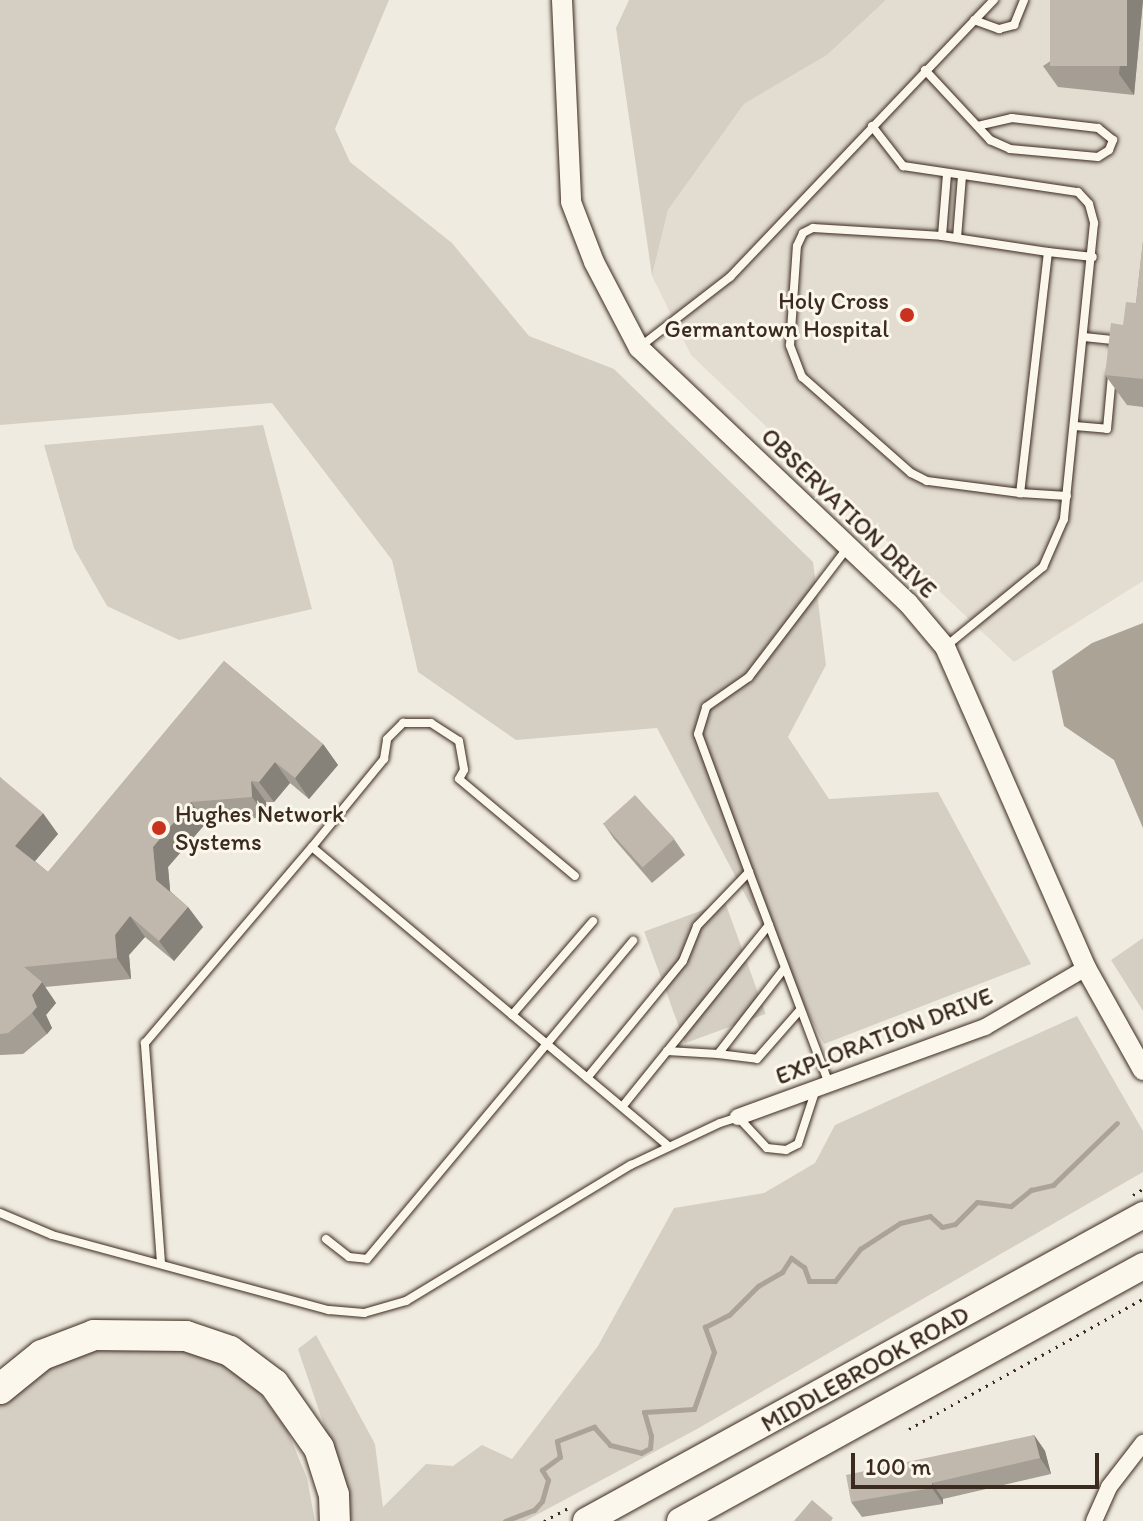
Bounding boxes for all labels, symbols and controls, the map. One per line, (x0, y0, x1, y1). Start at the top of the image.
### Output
place label: Holy Cross Germantown Hospital (664, 287, 889, 343)
marker: Holy Cross Germantown Hospital (896, 304, 918, 326)
street label: OBSERVATION DRIVE (755, 422, 943, 604)
place label: Hughes Network Systems (175, 800, 344, 856)
marker: Hughes Network Systems (150, 819, 168, 837)
street label: EXPLORATION DRIVE (771, 981, 997, 1091)
street label: MIDDLEBROOK ROAD (756, 1300, 974, 1438)
scale bar (855, 1437, 1103, 1487)
text: 100 m (865, 1452, 931, 1481)

